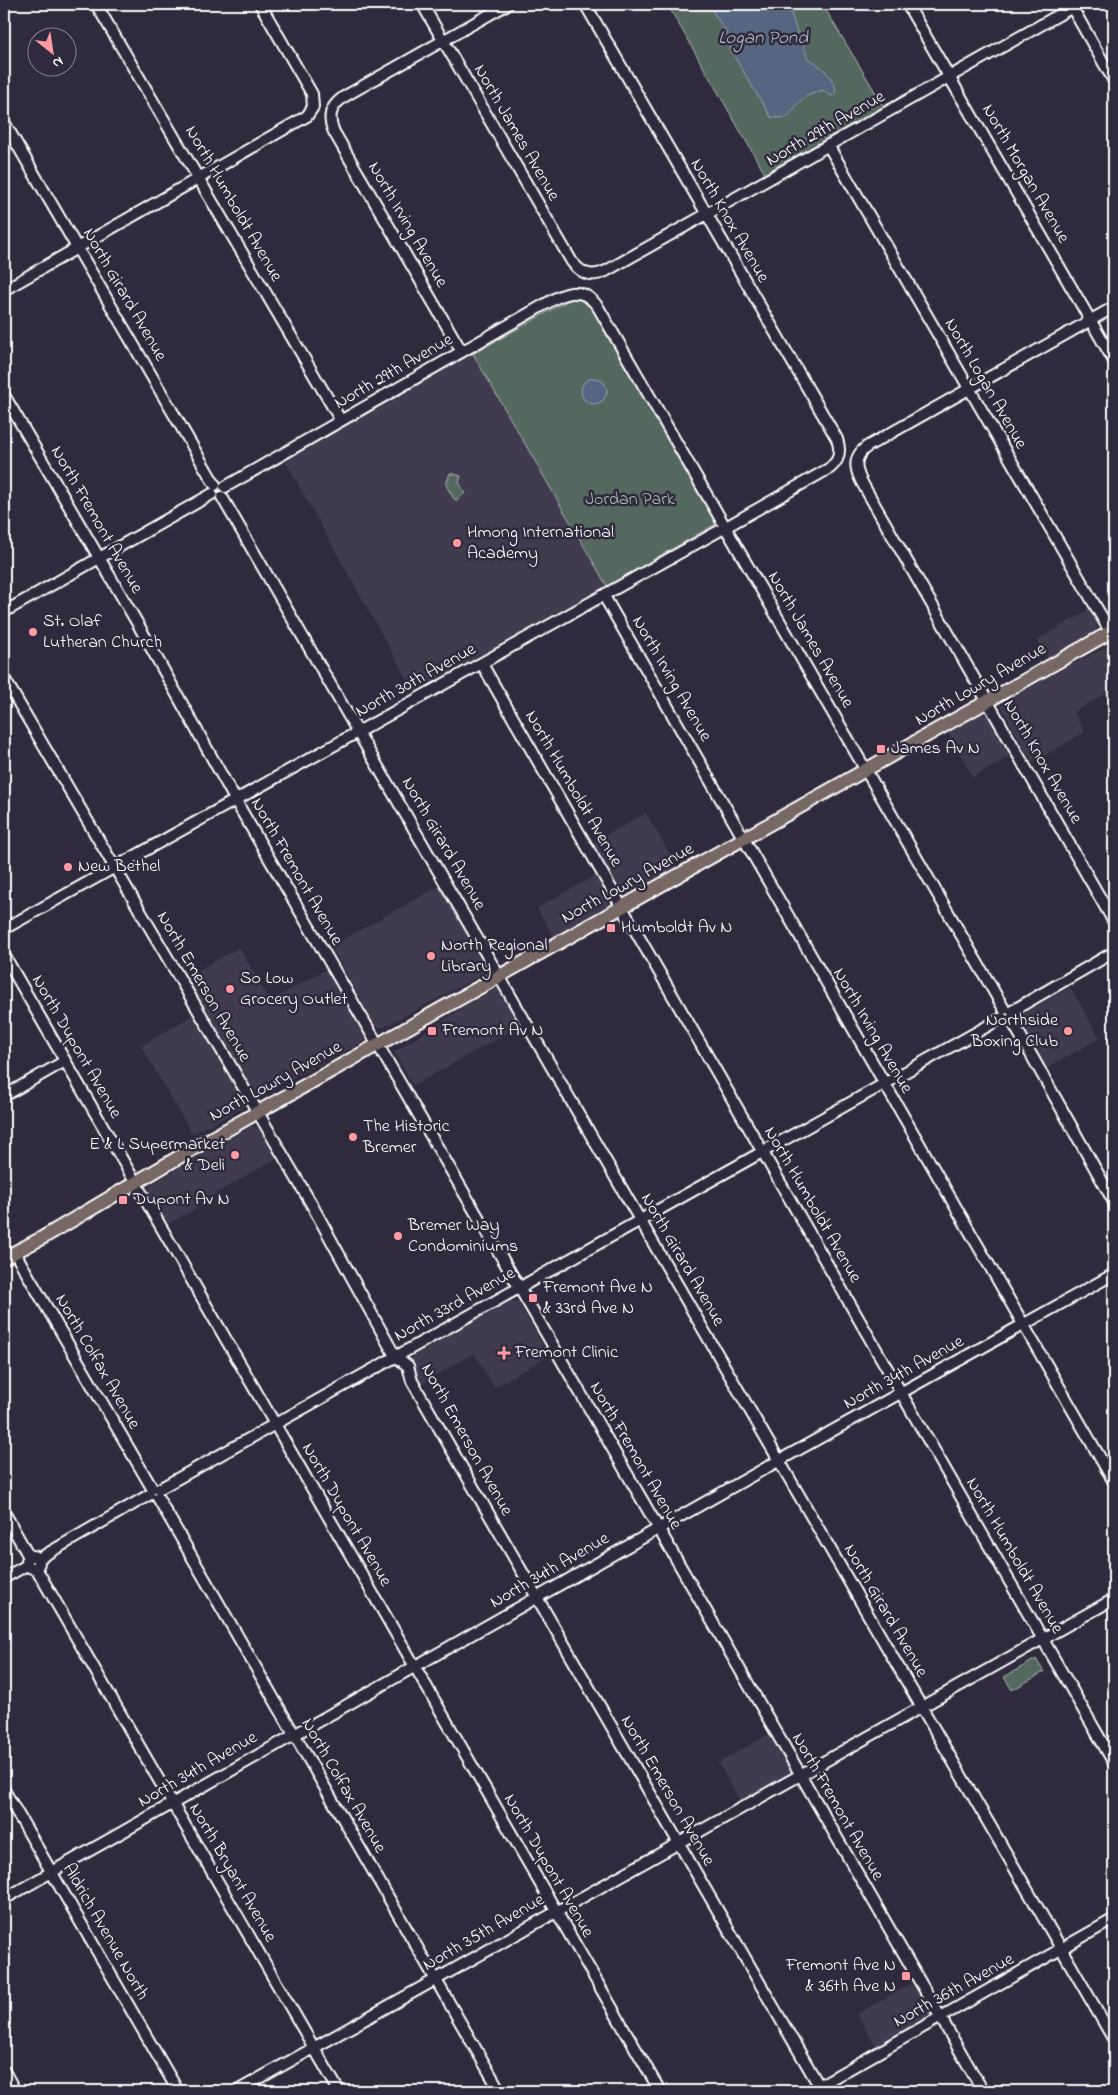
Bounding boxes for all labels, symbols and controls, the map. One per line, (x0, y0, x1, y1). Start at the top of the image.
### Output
water label: Logan Pond (718, 25, 809, 53)
north arrow (28, 28, 78, 78)
text: N (48, 51, 67, 73)
street label: North James Avenue (466, 60, 566, 207)
street label: North 29th Avenue (762, 84, 891, 174)
street label: North Morgan Avenue (974, 99, 1076, 250)
street label: North Humboldt Avenue (178, 121, 289, 288)
street label: North Knox Avenue (683, 154, 776, 289)
street label: North Irving Avenue (360, 157, 454, 294)
street label: North Girard Avenue (75, 224, 173, 367)
street label: North Logan Avenue (936, 314, 1034, 456)
street label: North 29th Avenue (330, 327, 459, 417)
street label: North Fremont Avenue (43, 441, 149, 599)
park label: Jordan Park (585, 487, 675, 513)
place label: Hmong International Academy (467, 520, 614, 567)
marker: Hmong International Academy (451, 537, 463, 549)
street label: North James Avenue (760, 567, 860, 714)
place label: St. Olaf Lutheran Church (43, 609, 162, 656)
street label: North Irving Avenue (624, 611, 718, 748)
marker: St. Olaf Lutheran Church (27, 626, 39, 638)
street label: North Lowry Avenue (910, 636, 1052, 733)
street label: North 30th Avenue (351, 637, 482, 725)
street label: North Knox Avenue (996, 695, 1089, 830)
street label: North Humboldt Avenue (518, 706, 629, 873)
place label: James Av N (891, 736, 980, 762)
marker: James Av N (875, 743, 887, 755)
street label: North Girard Avenue (394, 773, 492, 916)
street label: North Fremont Avenue (243, 793, 349, 951)
street label: North Lowry Avenue (557, 836, 700, 931)
place label: New Bethel (78, 854, 160, 880)
marker: New Bethel (62, 861, 74, 873)
street label: North Emerson Avenue (149, 907, 257, 1068)
place label: Humboldt Av N (621, 915, 732, 941)
marker: Humboldt Av N (605, 922, 617, 934)
place label: North Regional Library (441, 933, 548, 980)
marker: North Regional Library (425, 950, 437, 962)
street label: North Irving Avenue (825, 963, 919, 1100)
place label: So Low Grocery Outlet (240, 966, 348, 1013)
street label: North Dupont Avenue (24, 970, 128, 1124)
marker: So Low Grocery Outlet (224, 983, 236, 995)
place label: Northside Boxing Club (970, 1008, 1059, 1056)
place label: Fremont Av N (441, 1018, 543, 1044)
marker: Fremont Av N (426, 1025, 438, 1037)
marker: Northside Boxing Club (1062, 1025, 1074, 1037)
street label: North Lowry Avenue (205, 1034, 348, 1129)
place label: The Historic Bremer (362, 1114, 450, 1161)
street label: North Humboldt Avenue (757, 1122, 868, 1289)
marker: The Historic Bremer (347, 1131, 359, 1143)
place label: E & L Supermarket & Deli (89, 1132, 225, 1179)
marker: E & L Supermarket & Deli (229, 1149, 241, 1161)
place label: Dupont Av N (132, 1187, 230, 1213)
street label: North Girard Avenue (633, 1189, 731, 1332)
marker: Dupont Av N (117, 1194, 129, 1206)
place label: Bremer Way Condominiums (407, 1213, 518, 1260)
marker: Bremer Way Condominiums (392, 1230, 404, 1242)
street label: North 33rd Avenue (390, 1260, 521, 1349)
place label: Fremont Ave N & 33rd Ave N (542, 1275, 653, 1322)
street label: North Colfax Avenue (48, 1290, 147, 1435)
marker: Fremont Ave N & 33rd Ave N (527, 1292, 539, 1304)
street label: North 34th Avenue (839, 1329, 970, 1417)
place label: Fremont Clinic (514, 1340, 618, 1366)
marker: Fremont Clinic (497, 1346, 511, 1360)
street label: North Emerson Avenue (413, 1359, 519, 1522)
street label: North Fremont Avenue (582, 1377, 688, 1535)
street label: North Dupont Avenue (294, 1438, 398, 1592)
street label: North Humboldt Avenue (959, 1473, 1070, 1640)
street label: North 34th Avenue (485, 1526, 615, 1616)
street label: North Girard Avenue (836, 1540, 934, 1683)
street label: North Emerson Avenue (613, 1711, 721, 1872)
street label: North Colfax Avenue (294, 1714, 393, 1859)
street label: North 34th Avenue (133, 1725, 263, 1815)
street label: North Fremont Avenue (784, 1728, 890, 1886)
street label: North Dupont Avenue (496, 1789, 600, 1943)
street label: North Bryant Avenue (182, 1799, 283, 1948)
street label: Aldrich Avenue North (55, 1859, 155, 2005)
street label: North 35th Avenue (418, 1887, 551, 1978)
street label: North 36th Avenue (889, 1947, 1020, 2035)
place label: Fremont Ave N & 36th Ave N (785, 1953, 896, 2000)
marker: Fremont Ave N & 36th Ave N (900, 1970, 912, 1982)

